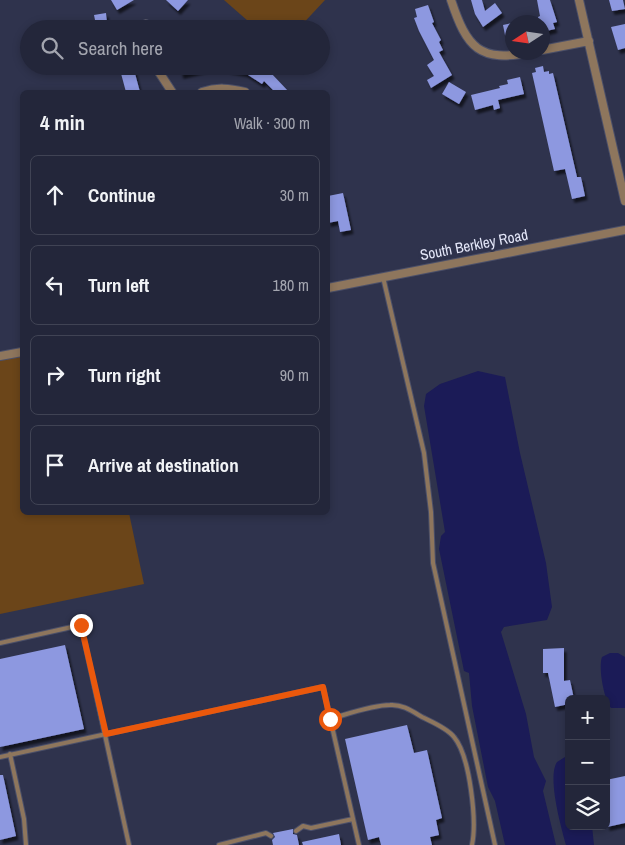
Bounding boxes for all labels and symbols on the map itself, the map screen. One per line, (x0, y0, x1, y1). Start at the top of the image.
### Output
north arrow (505, 15, 550, 60)
street label: South Berkley Road (418, 224, 530, 265)
route end (70, 614, 93, 637)
route start (319, 708, 342, 731)

